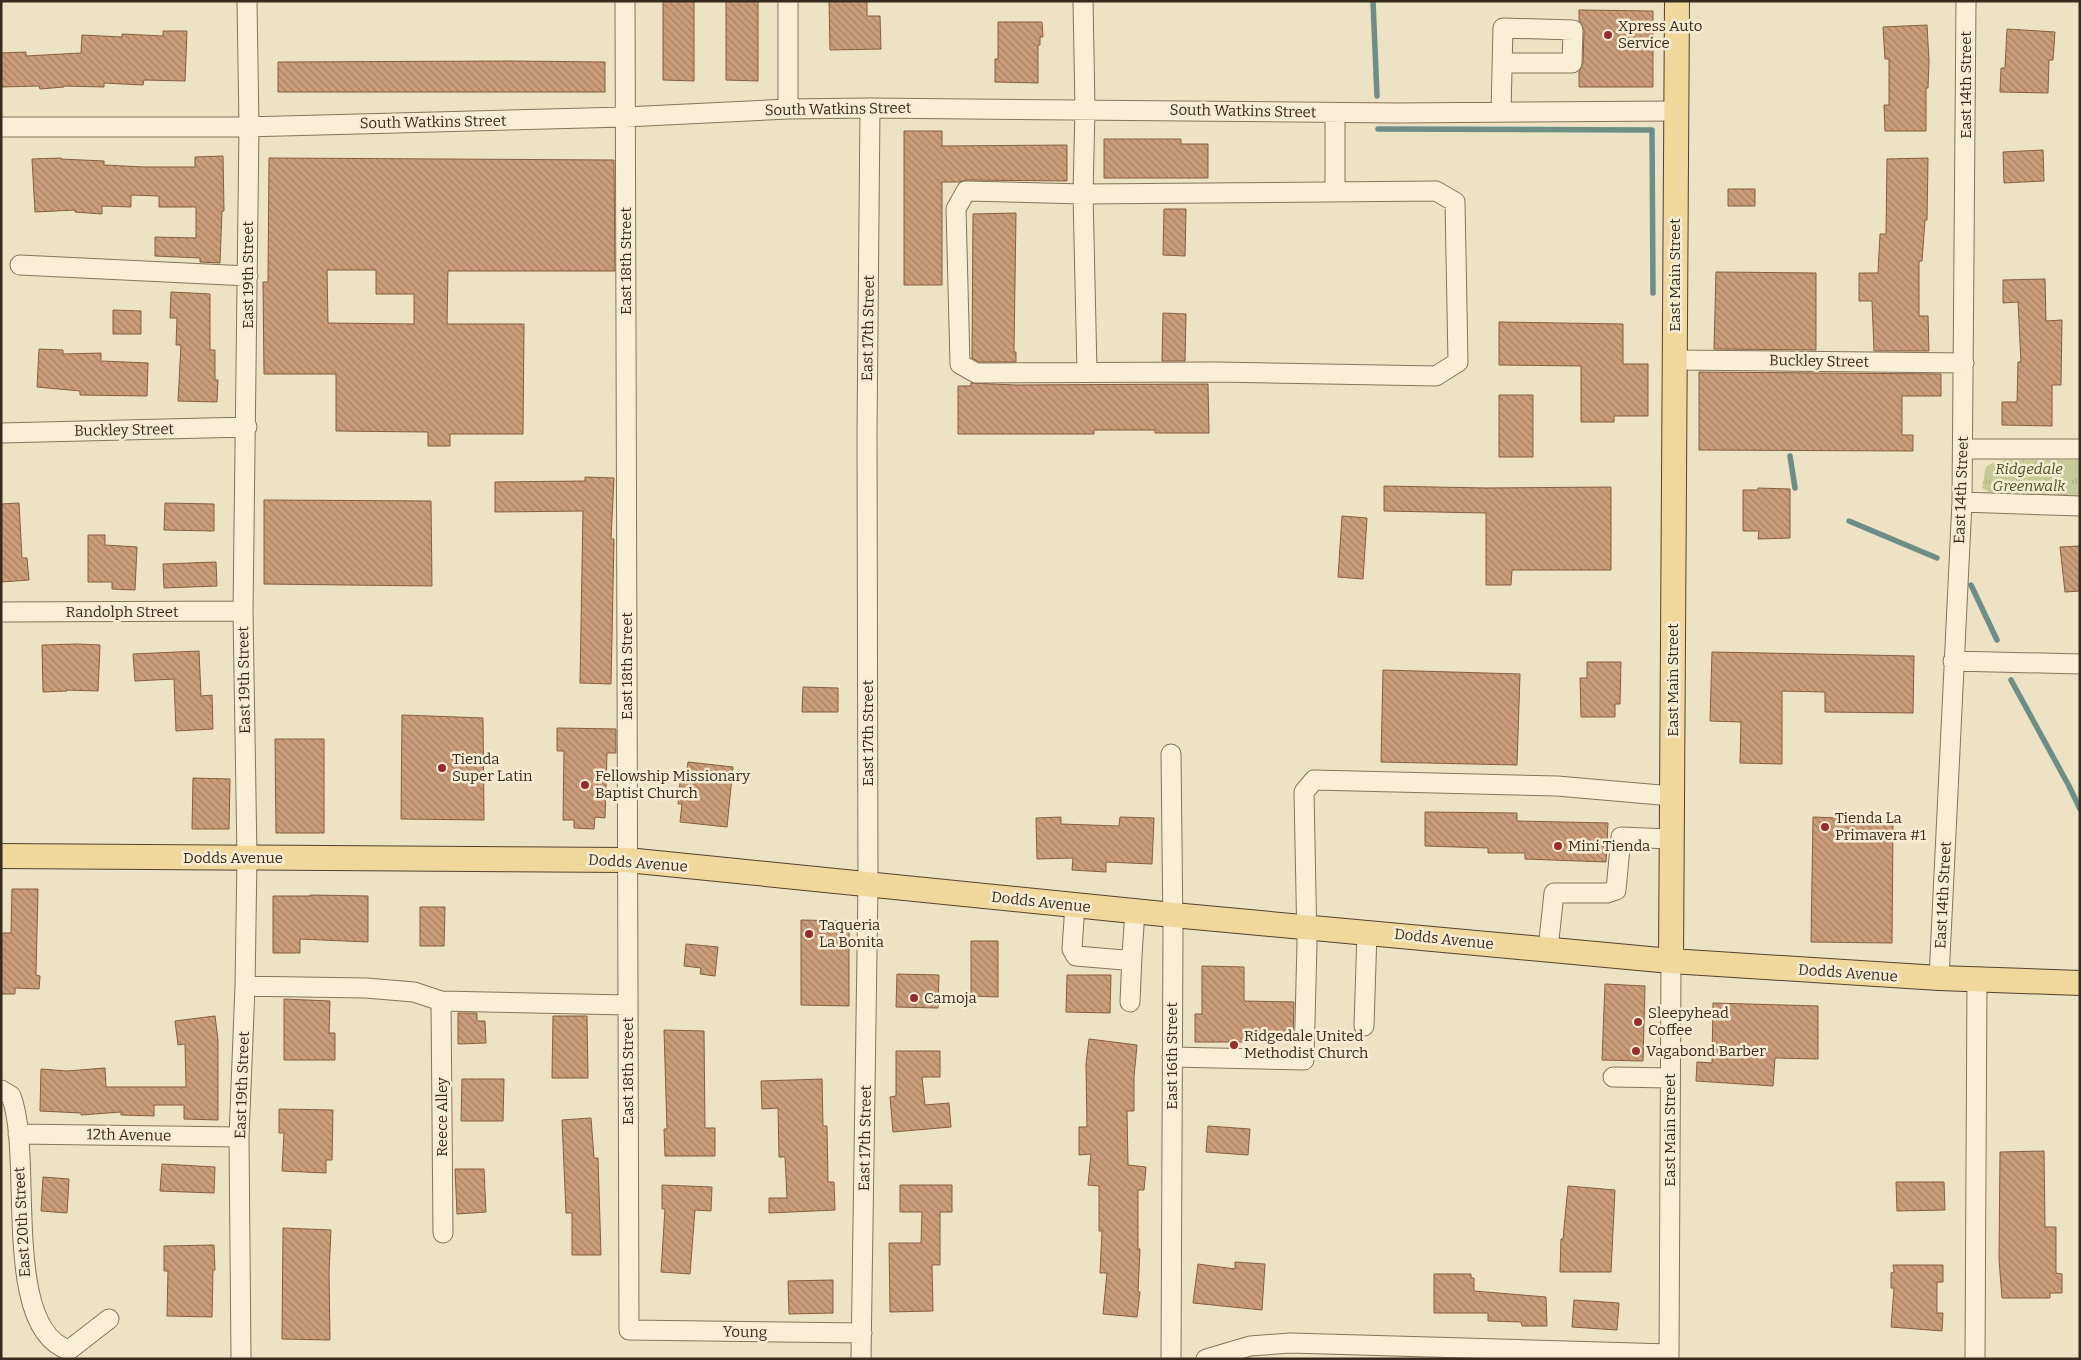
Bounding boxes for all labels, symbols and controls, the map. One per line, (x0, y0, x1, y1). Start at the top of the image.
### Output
place label: Xpress Auto Service (1618, 17, 1702, 52)
marker: Xpress Auto Service (1602, 29, 1614, 41)
street label: East 14th Street (1957, 31, 1975, 139)
street label: South Watkins Street (765, 99, 912, 119)
street label: South Watkins Street (1170, 101, 1317, 121)
street label: South Watkins Street (360, 112, 507, 132)
street label: East 18th Street (617, 207, 635, 315)
street label: East Main Street (1666, 218, 1684, 332)
street label: East 19th Street (239, 221, 257, 329)
street label: East 17th Street (858, 274, 878, 381)
street label: Buckley Street (1769, 351, 1870, 371)
street label: Buckley Street (74, 420, 175, 440)
street label: East 14th Street (1950, 435, 1972, 544)
park label: Ridgedale Greenwalk (1993, 460, 2066, 495)
street label: Randolph Street (66, 603, 179, 621)
street label: East 18th Street (618, 612, 636, 720)
street label: East Main Street (1664, 623, 1682, 737)
street label: East 19th Street (234, 625, 254, 734)
street label: East 17th Street (859, 679, 877, 786)
place label: Tienda Super Latin (452, 750, 533, 785)
marker: Tienda Super Latin (436, 762, 448, 774)
place label: Fellowship Missionary Baptist Church (595, 767, 750, 802)
marker: Fellowship Missionary Baptist Church (579, 779, 591, 791)
place label: Tienda La Primavera #1 (1835, 809, 1926, 844)
marker: Tienda La Primavera #1 (1819, 821, 1831, 833)
place label: Mini Tienda (1568, 837, 1650, 855)
marker: Mini Tienda (1552, 840, 1564, 852)
street label: East 14th Street (1931, 840, 1955, 949)
street label: Dodds Avenue (183, 849, 283, 867)
street label: Dodds Avenue (587, 851, 689, 875)
street label: Dodds Avenue (990, 888, 1092, 916)
place label: Taqueria La Bonita (819, 916, 884, 951)
street label: Dodds Avenue (1393, 925, 1495, 953)
marker: Taqueria La Bonita (803, 928, 815, 940)
street label: Dodds Avenue (1797, 961, 1899, 985)
place label: Camoja (924, 989, 977, 1007)
marker: Camoja (908, 992, 920, 1004)
street label: East 16th Street (1163, 1002, 1181, 1110)
place label: Sleepyhead Coffee (1648, 1004, 1729, 1039)
marker: Sleepyhead Coffee (1632, 1016, 1644, 1028)
street label: East 18th Street (619, 1017, 637, 1125)
place label: Ridgedale United Methodist Church (1244, 1027, 1369, 1062)
street label: East 19th Street (231, 1030, 253, 1139)
marker: Ridgedale United Methodist Church (1228, 1039, 1240, 1051)
place label: Vagabond Barber (1646, 1042, 1766, 1060)
marker: Vagabond Barber (1630, 1045, 1642, 1057)
street label: East Main Street (1661, 1073, 1679, 1187)
street label: Reece Alley (433, 1077, 451, 1157)
street label: East 17th Street (855, 1084, 875, 1191)
street label: 12th Avenue (87, 1125, 171, 1145)
street label: East 20th Street (10, 1166, 34, 1278)
street label: Young (723, 1323, 767, 1341)

